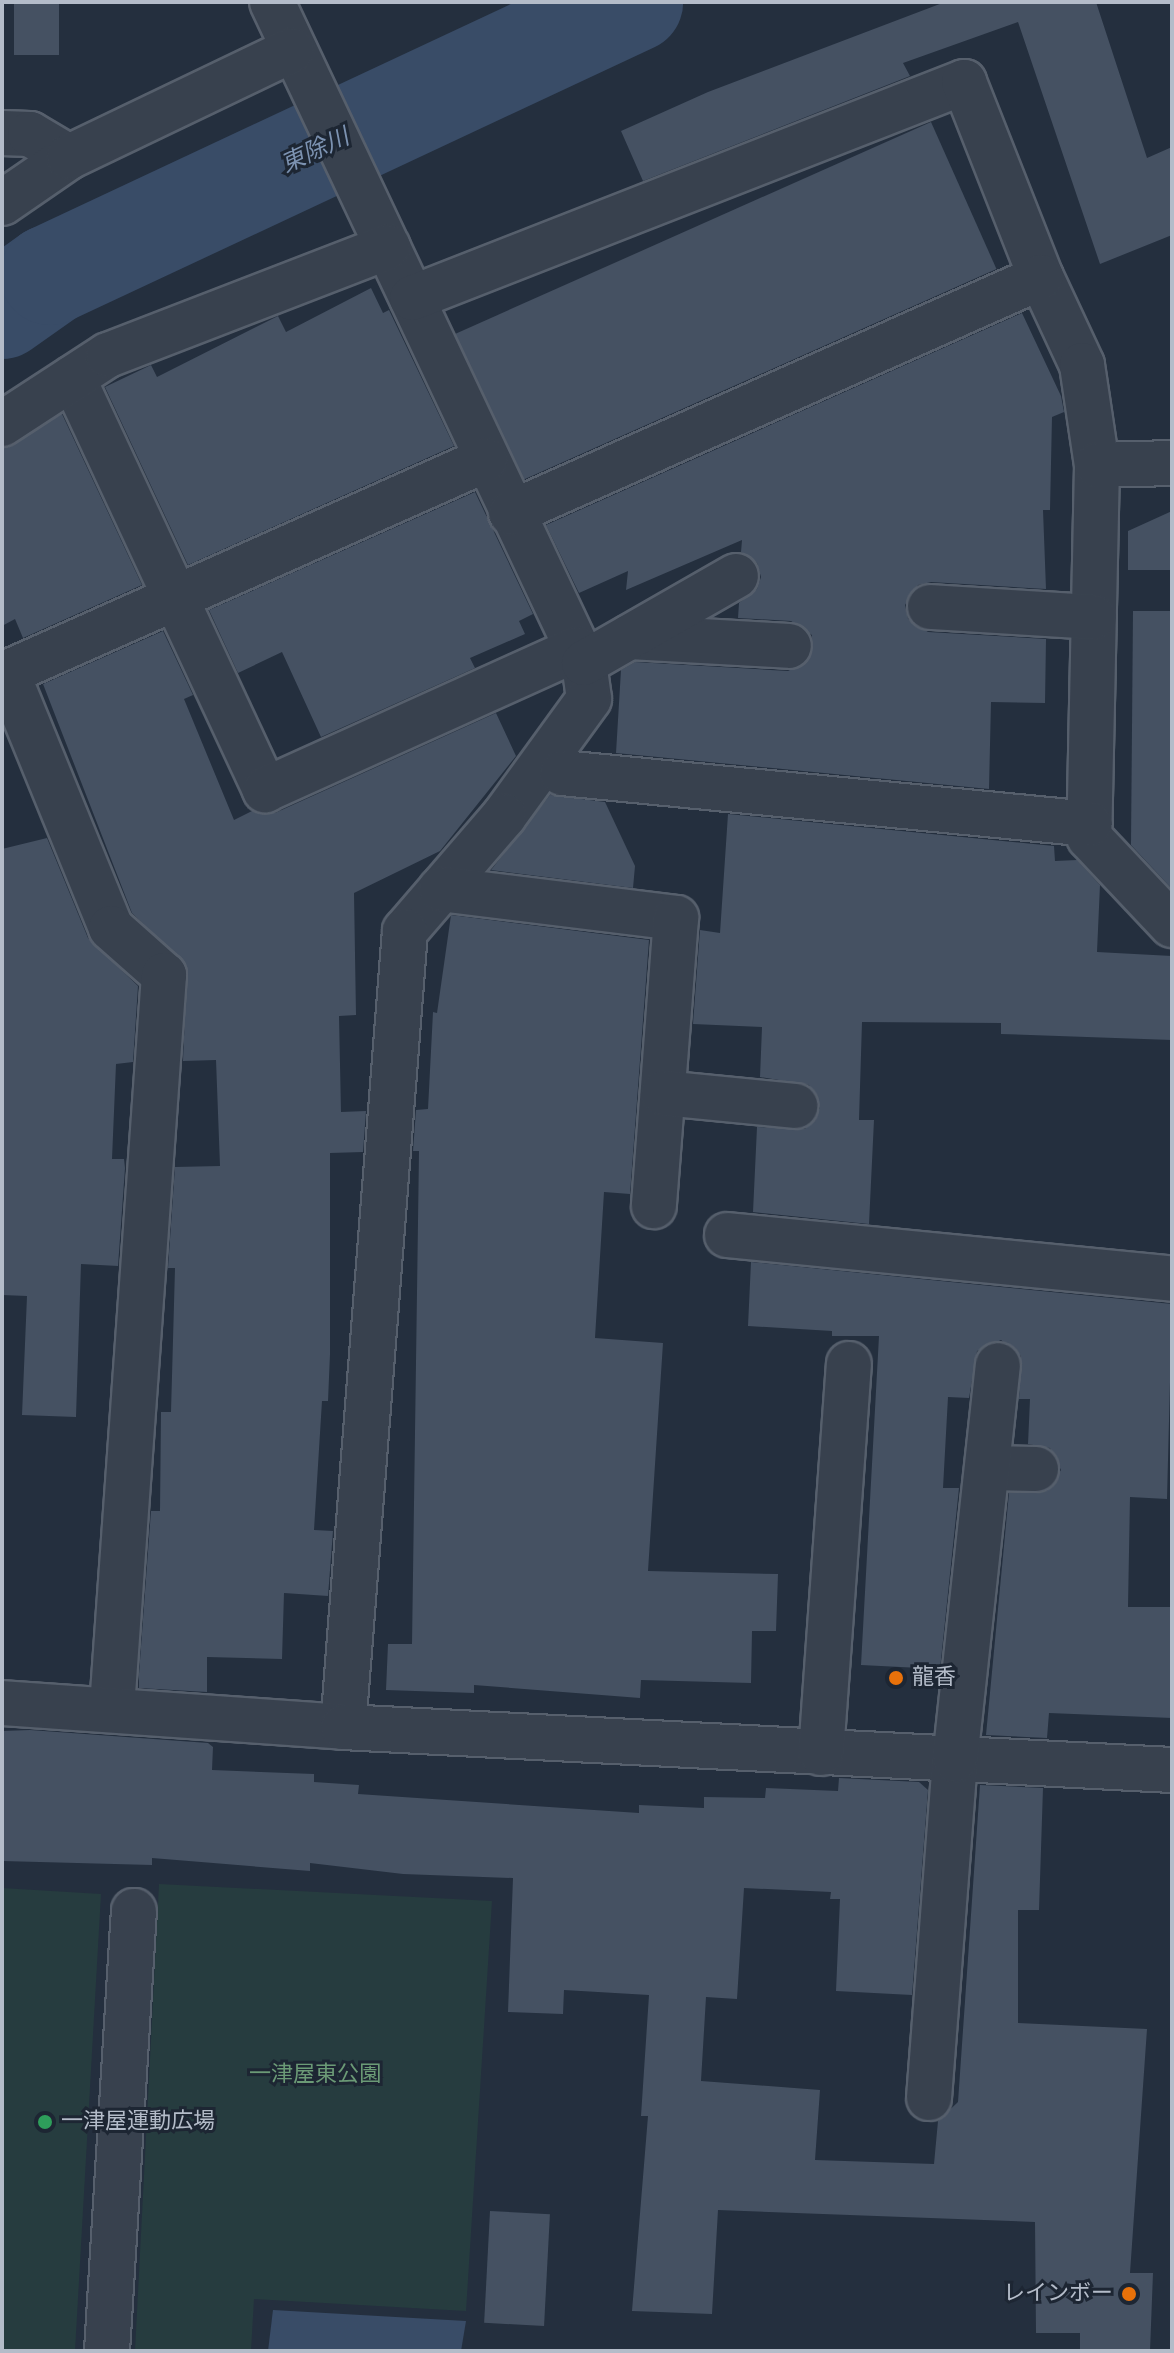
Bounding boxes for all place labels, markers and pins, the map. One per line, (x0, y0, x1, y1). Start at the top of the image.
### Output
place label: 龍香 (912, 1665, 956, 1691)
marker: 龍香 (887, 1669, 905, 1687)
place label: 一津屋運動広場 (61, 2109, 215, 2135)
marker: 一津屋運動広場 (36, 2113, 54, 2131)
place label: レインボー (1003, 2281, 1113, 2307)
marker: レインボー (1120, 2285, 1138, 2303)

